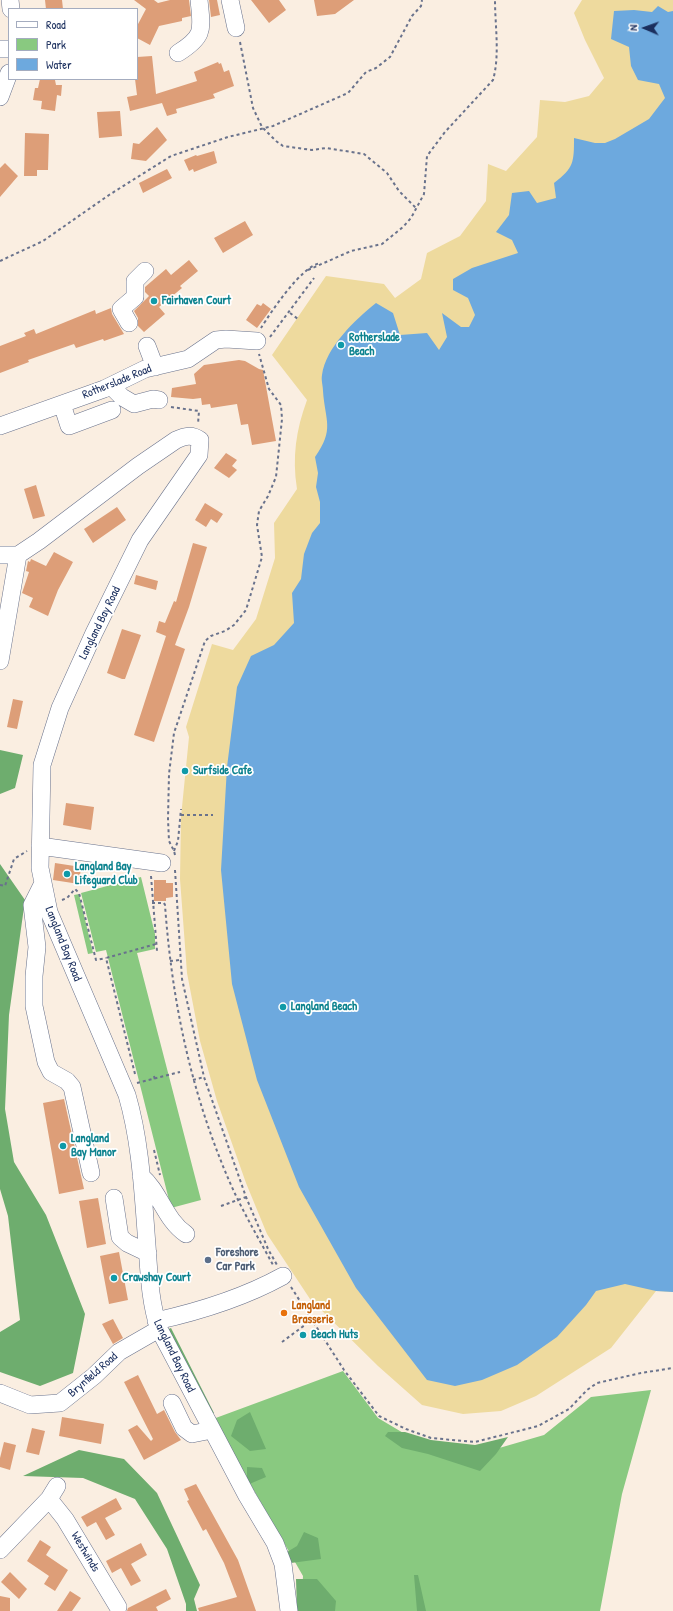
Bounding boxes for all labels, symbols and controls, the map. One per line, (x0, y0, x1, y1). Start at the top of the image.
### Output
legend (8, 8, 138, 80)
north arrow (625, 8, 665, 48)
text: Road (46, 16, 66, 33)
text: N (626, 24, 640, 31)
text: Park (46, 36, 66, 53)
text: Water (46, 56, 72, 73)
place label: Fairhaven Court (162, 294, 231, 308)
marker: Fairhaven Court (149, 296, 159, 306)
place label: Rotherslade Beach (349, 331, 400, 359)
marker: Rotherslade Beach (336, 340, 346, 350)
street label: Rotherslade Road (80, 362, 154, 402)
street label: Langland Bay Road (76, 584, 124, 662)
place label: Surfside Cafe (193, 764, 252, 778)
marker: Surfside Cafe (180, 766, 190, 776)
place label: Langland Bay Lifeguard Club (75, 860, 138, 888)
marker: Langland Bay Lifeguard Club (62, 869, 72, 879)
street label: Langland Bay Road (42, 905, 84, 983)
place label: Langland Beach (291, 1000, 357, 1014)
marker: Langland Beach (278, 1002, 288, 1012)
place label: Langland Bay Manor (71, 1132, 116, 1160)
marker: Langland Bay Manor (58, 1141, 68, 1151)
place label: Foreshore Car Park (216, 1246, 259, 1274)
marker: Foreshore Car Park (203, 1255, 213, 1265)
place label: Crawshay Court (122, 1271, 191, 1285)
marker: Crawshay Court (109, 1273, 119, 1283)
place label: Langland Brasserie (292, 1299, 334, 1327)
marker: Langland Brasserie (279, 1308, 289, 1318)
street label: Langland Bay Road (150, 1317, 198, 1395)
place label: Beach Huts (311, 1328, 358, 1342)
marker: Beach Huts (298, 1330, 308, 1340)
street label: Brynfield Road (65, 1350, 121, 1400)
street label: Westwinds (68, 1529, 102, 1575)

